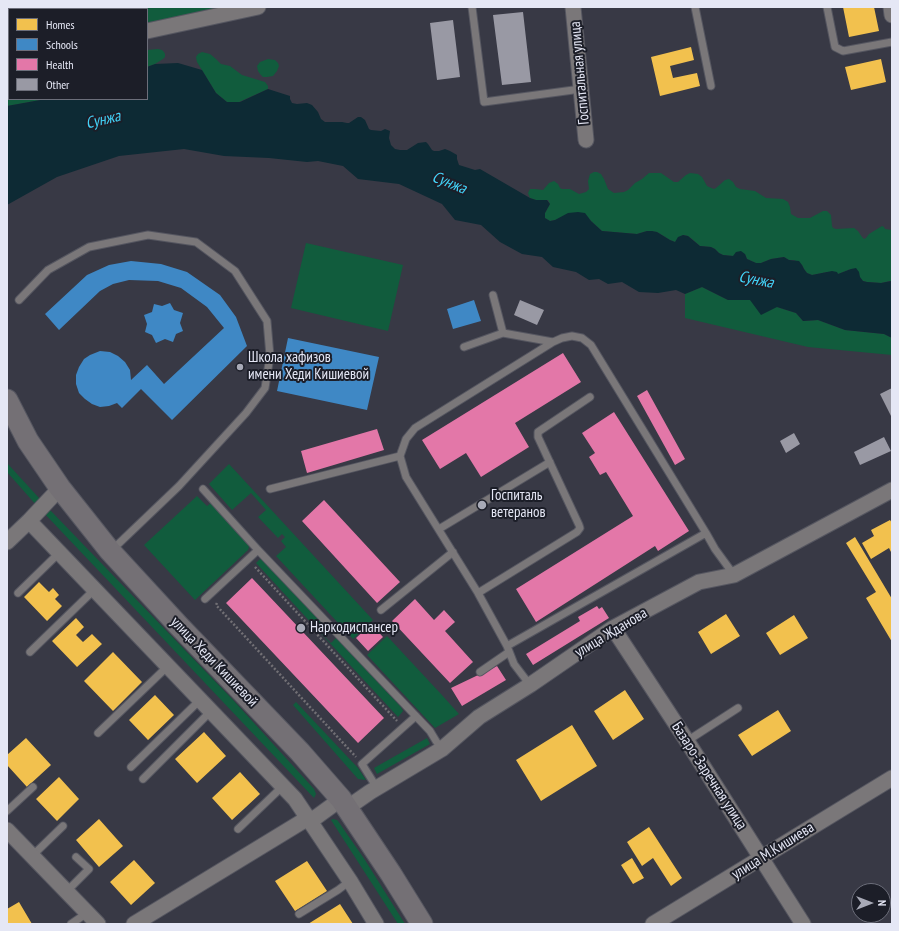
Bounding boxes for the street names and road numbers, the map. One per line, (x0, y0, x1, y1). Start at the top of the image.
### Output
street label: Госпитальная улица (567, 21, 593, 125)
street label: улица Жданова (572, 604, 650, 662)
street label: улица Хеди Кишиевой (167, 613, 261, 711)
street label: Базаро-Заречная улица (667, 719, 751, 833)
street label: улица М.Кишиева (728, 818, 818, 884)

